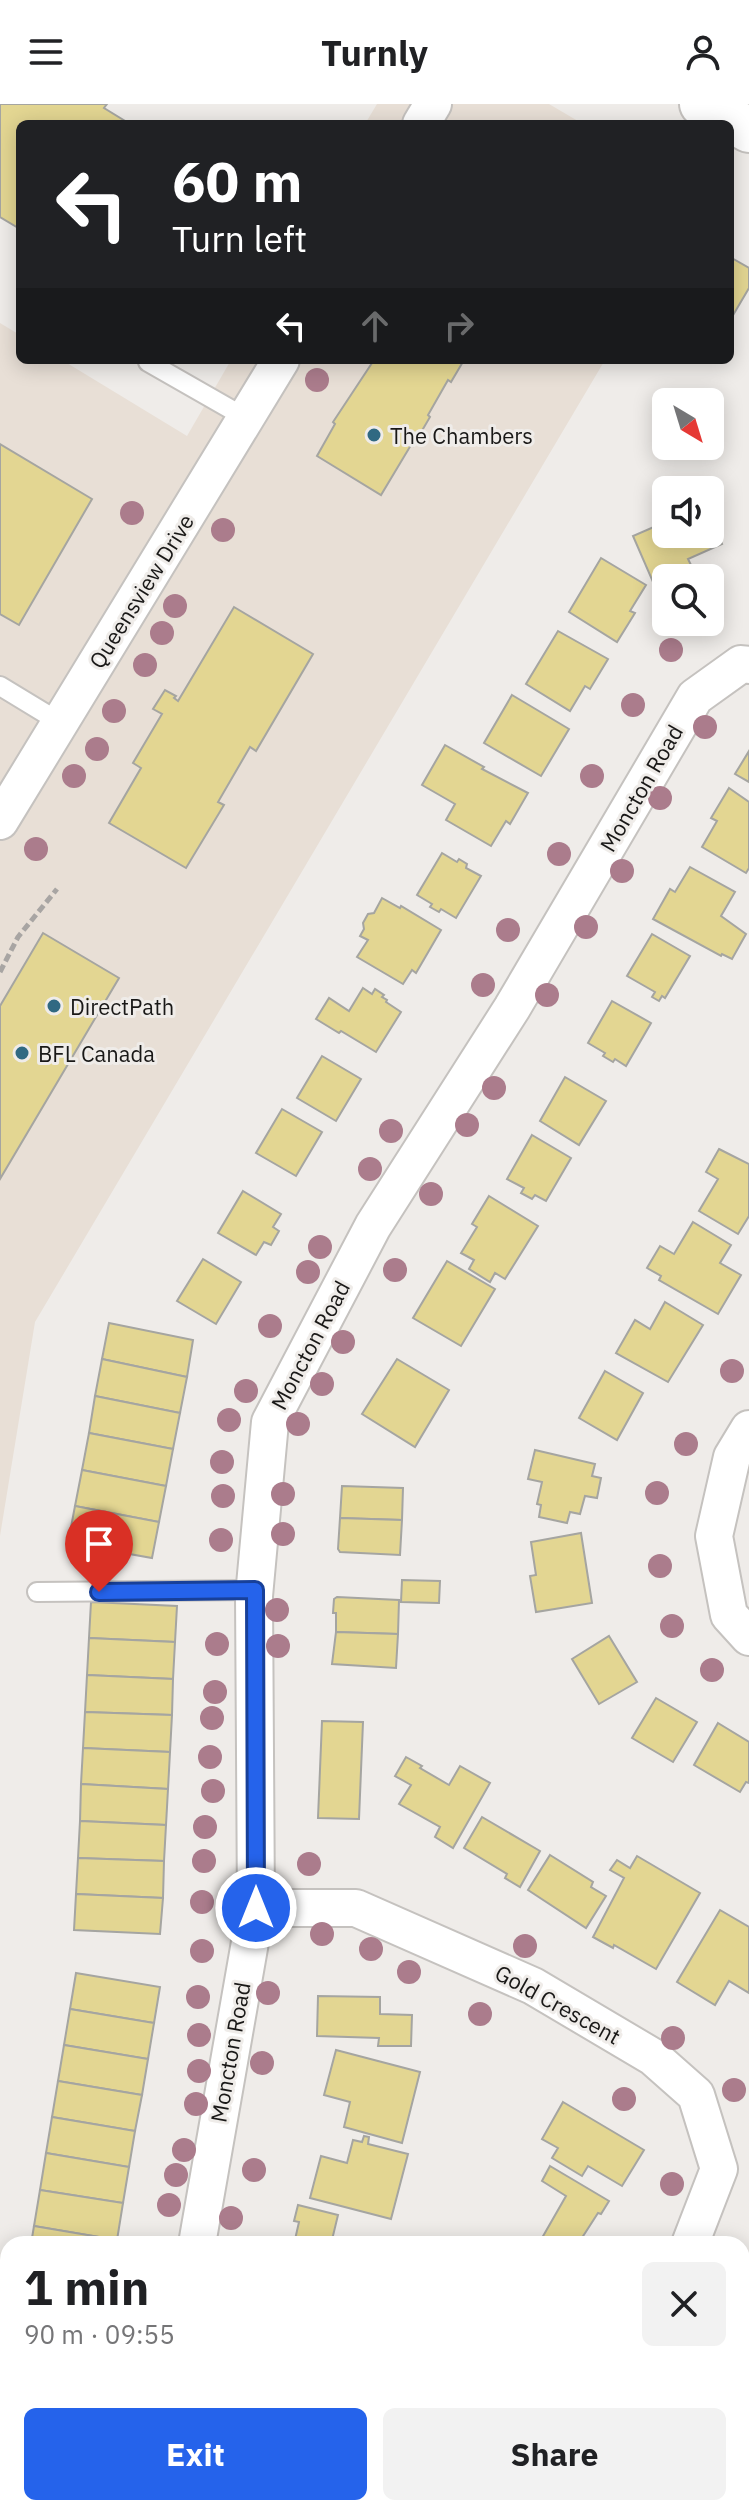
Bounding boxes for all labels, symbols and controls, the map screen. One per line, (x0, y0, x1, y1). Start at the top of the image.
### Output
text: Turnly (321, 29, 428, 76)
icon: menu (24, 30, 68, 74)
icon: person (681, 30, 725, 74)
text: 60 m (172, 145, 302, 217)
icon: left (40, 152, 144, 256)
text: Turn left (172, 215, 307, 262)
icon: left (269, 304, 313, 348)
icon: ahead (353, 304, 397, 348)
icon: right (437, 304, 481, 348)
north arrow (652, 388, 724, 460)
map controls (652, 388, 724, 636)
place label: The Chambers (390, 421, 533, 450)
marker: The Chambers (365, 426, 383, 444)
button: sound (652, 476, 724, 548)
street label: Queensview Drive (82, 508, 200, 674)
button: search (652, 564, 724, 636)
street label: Moncton Road (593, 719, 689, 857)
place label: DirectPath (70, 992, 174, 1021)
marker: DirectPath (45, 997, 63, 1015)
place label: BFL Canada (38, 1039, 155, 1068)
marker: BFL Canada (13, 1044, 31, 1062)
street label: Moncton Road (264, 1276, 356, 1414)
pin (65, 1510, 133, 1592)
icon: arrive (77, 1522, 121, 1566)
position arrow (214, 1866, 298, 1950)
street label: Gold Crescent (490, 1958, 626, 2050)
street label: Moncton Road (203, 1980, 257, 2124)
text: 1 min (24, 2256, 149, 2318)
button: close (642, 2262, 726, 2346)
text: 90 m · 09:55 (24, 2317, 175, 2351)
button: Exit (24, 2408, 367, 2500)
button: Share (383, 2408, 726, 2500)

